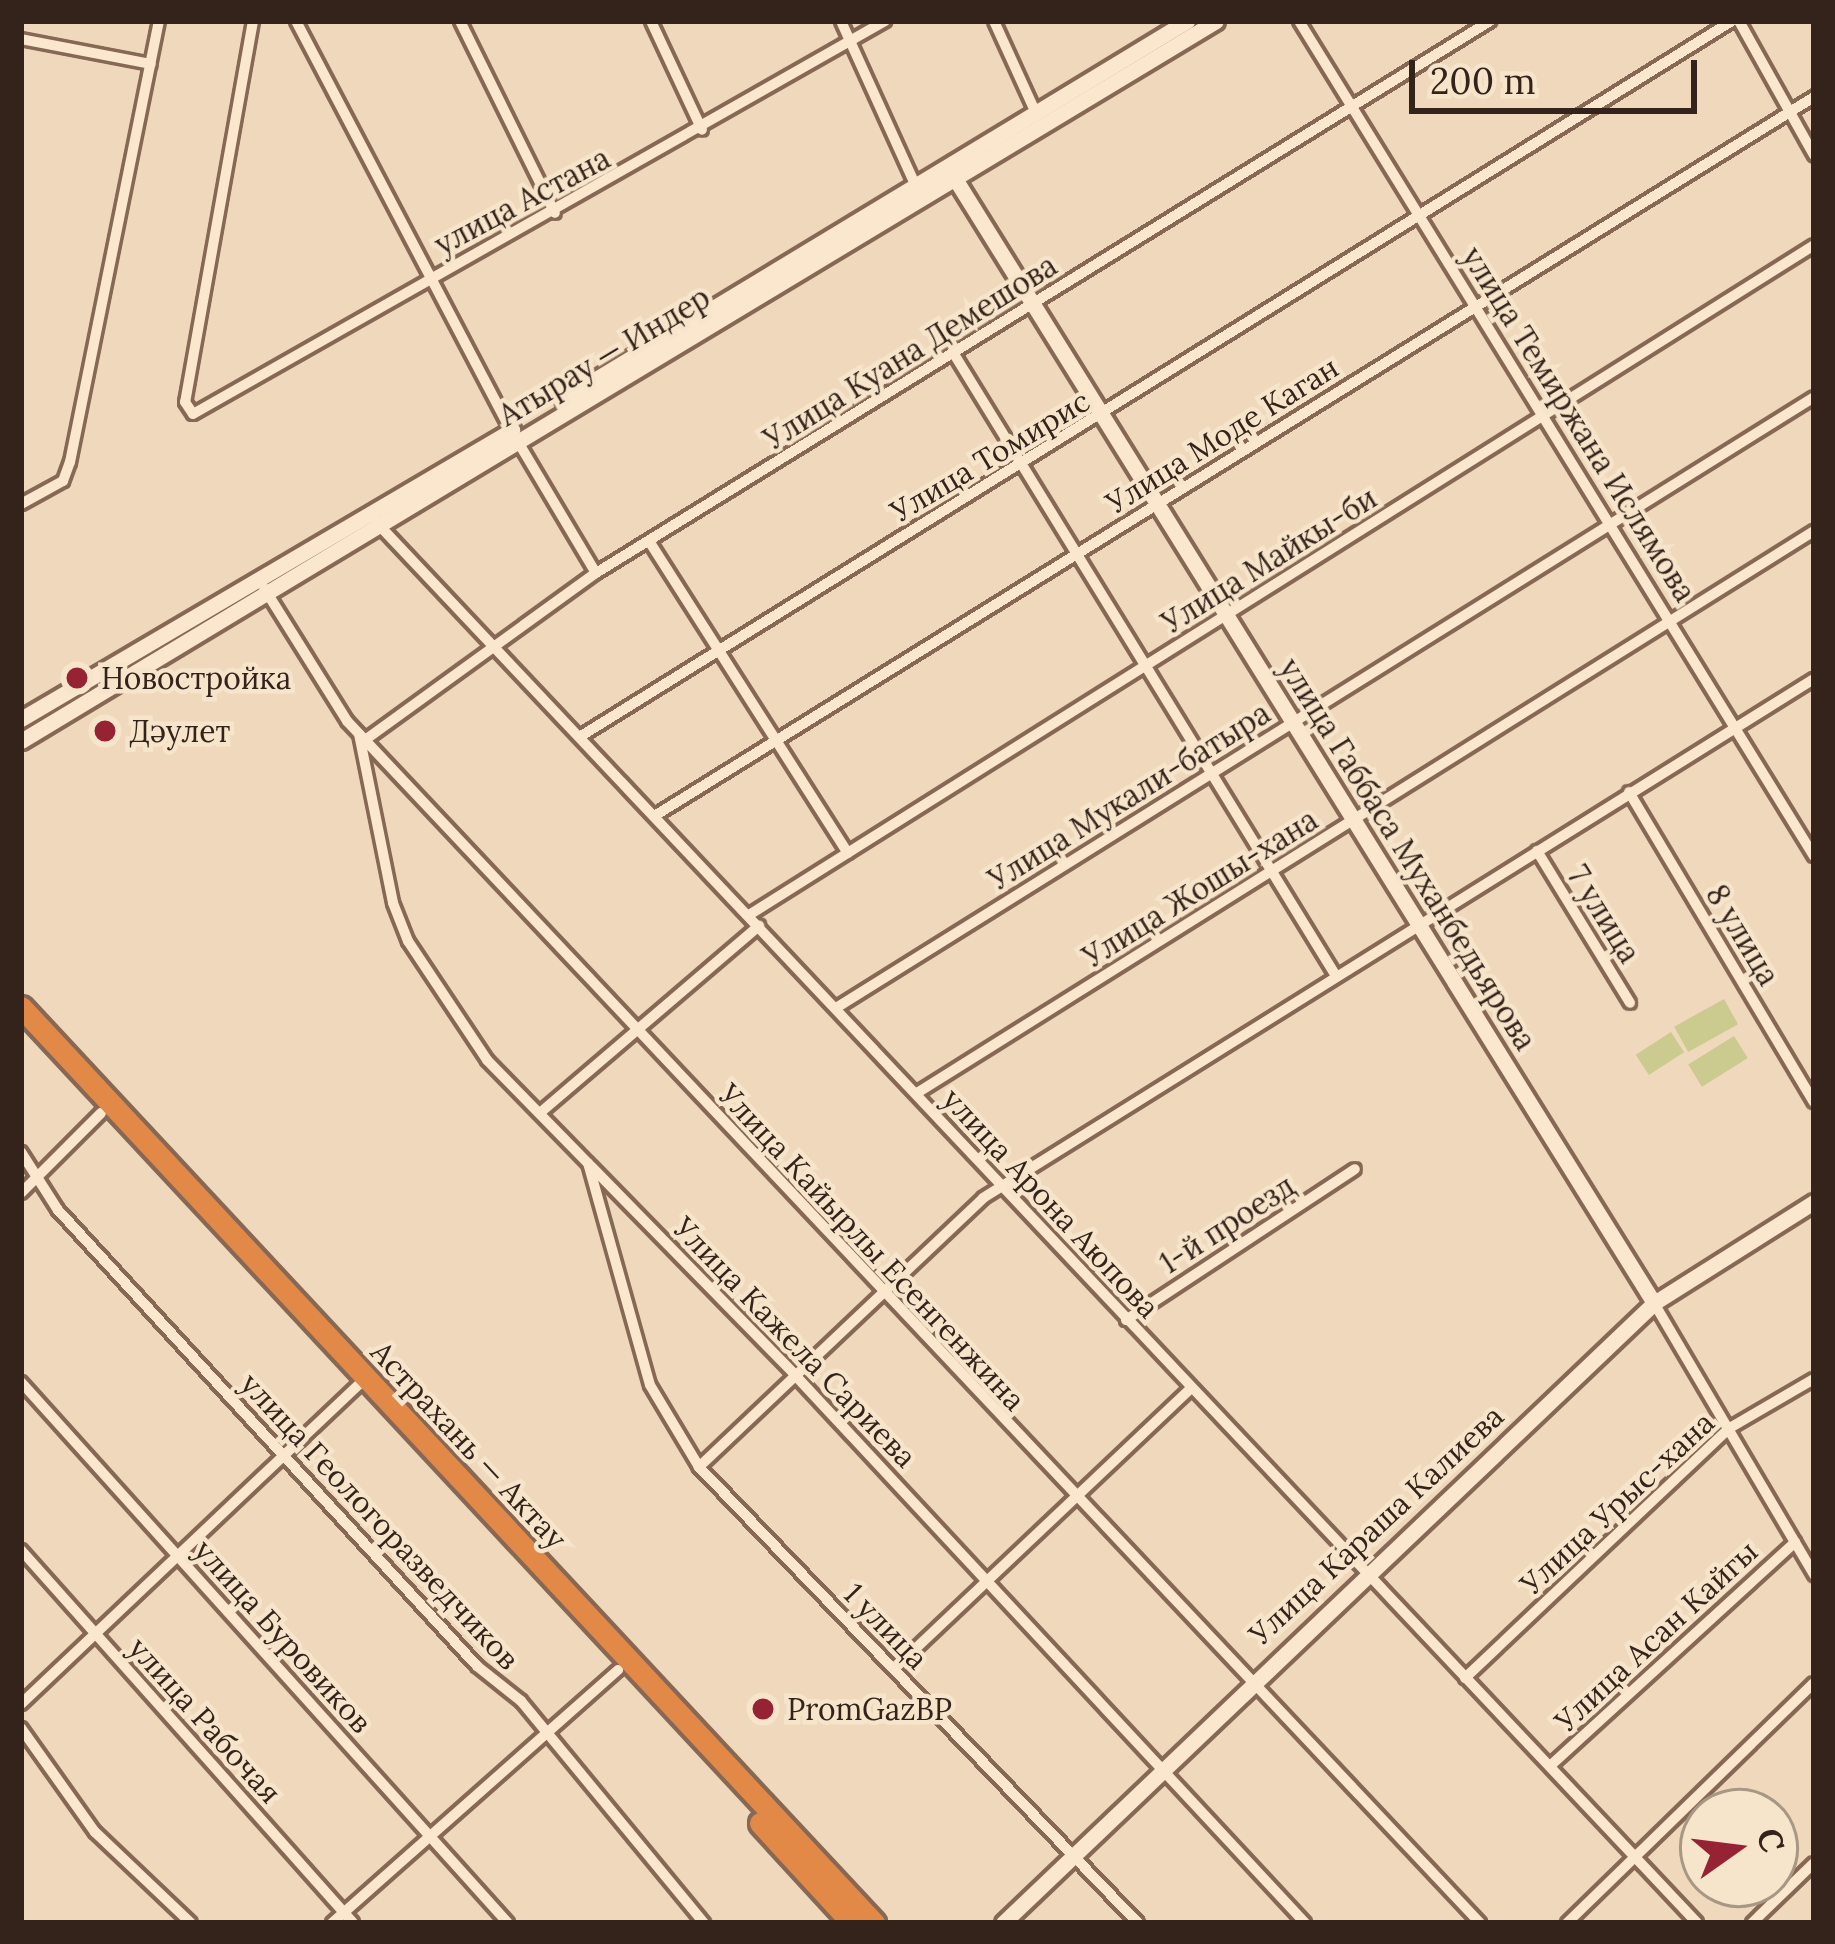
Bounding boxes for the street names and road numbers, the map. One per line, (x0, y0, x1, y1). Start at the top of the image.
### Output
street label: улица Астана (428, 140, 616, 262)
street label: улица Темиржана Ислямова (1455, 240, 1703, 608)
street label: Улица Куана Демешова (757, 247, 1063, 457)
street label: Атырау — Индер (492, 279, 716, 433)
street label: Улица Моде Каган (1099, 349, 1345, 521)
street label: Улица Томирис (884, 382, 1096, 530)
street label: Улица Майкы-би (1155, 479, 1383, 641)
street label: улица Габбаса Муханбедьярова (1272, 651, 1544, 1057)
street label: Улица Мукали-батыра (982, 695, 1276, 897)
street label: Улица Жошы-хана (1076, 801, 1324, 975)
street label: 7 улица (1560, 859, 1648, 969)
street label: 8 улица (1699, 878, 1787, 992)
street label: Улица Кайырлы Есенгенжина (711, 1076, 1033, 1418)
street label: улица Арона Аюпова (935, 1081, 1167, 1325)
street label: 1-й проезд (1153, 1167, 1301, 1281)
street label: Улица Кажела Сариева (666, 1209, 924, 1475)
street label: Астрахань — Актау (364, 1334, 574, 1556)
street label: улица Геологоразведчиков (233, 1365, 527, 1677)
street label: Улица Караша Калиева (1242, 1398, 1510, 1652)
street label: Улица Урыс-хана (1513, 1404, 1721, 1602)
street label: улица Буровиков (187, 1532, 379, 1740)
street label: Улица Асан Кайгы (1547, 1533, 1765, 1739)
street label: 1 улица (837, 1576, 935, 1676)
street label: улица Рабочая (121, 1630, 289, 1810)

